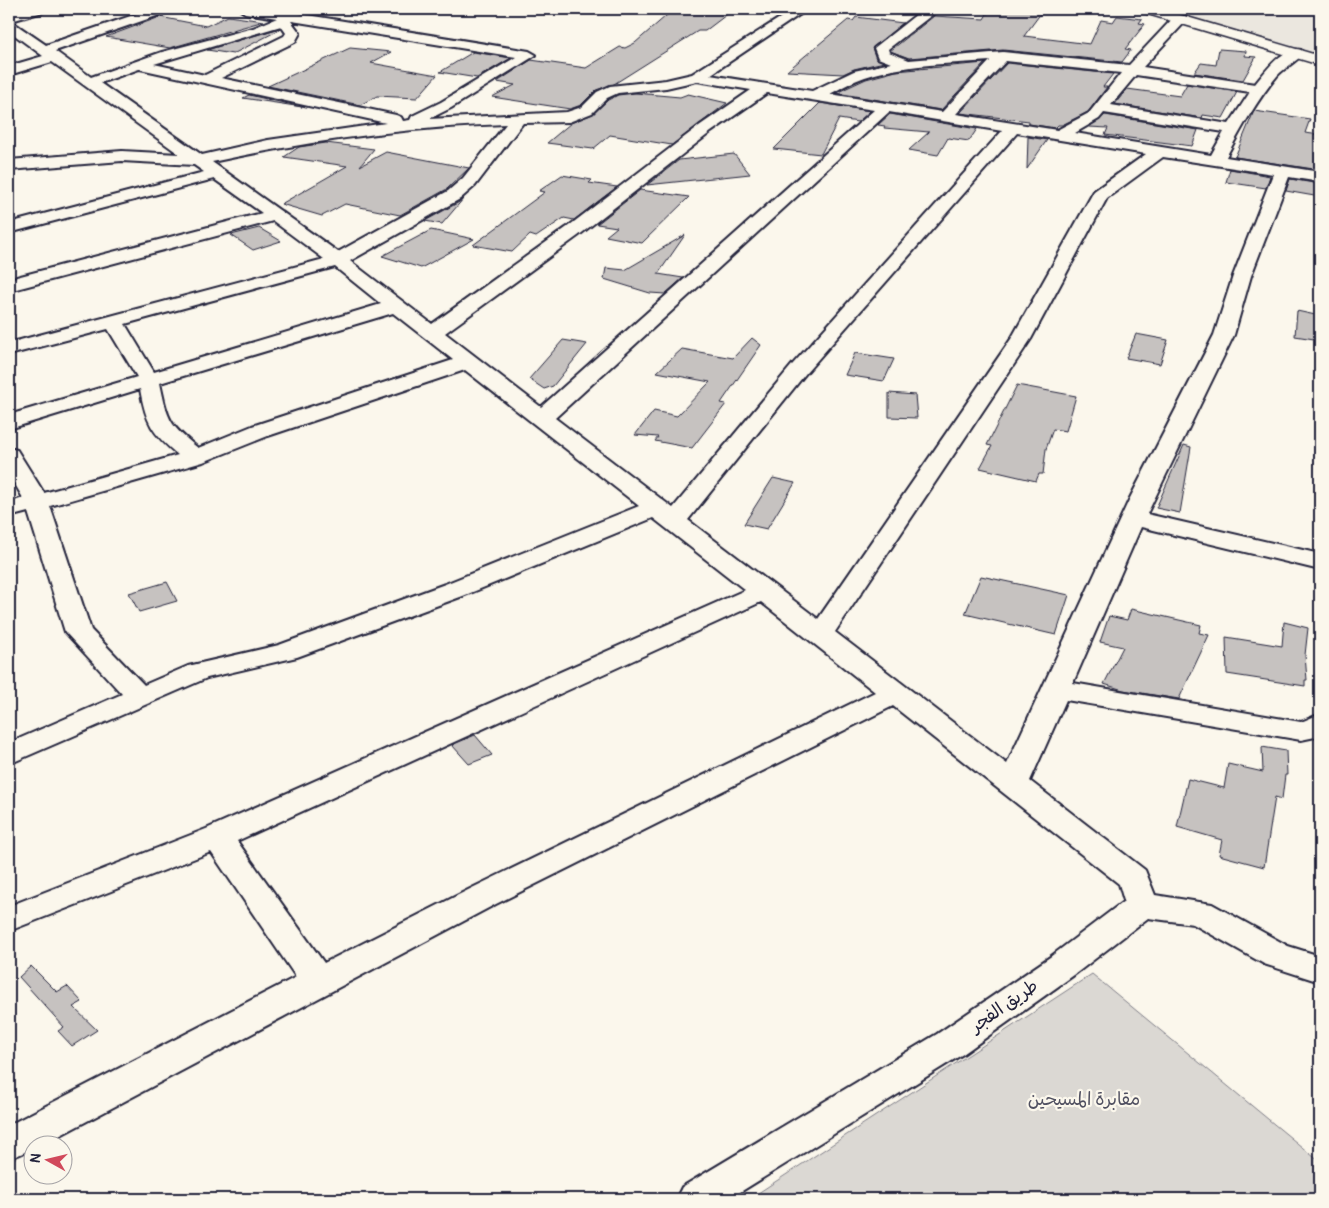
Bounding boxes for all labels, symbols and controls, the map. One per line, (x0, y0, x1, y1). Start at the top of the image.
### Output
street label: طريق الفجر (964, 974, 1043, 1039)
park label: مقابرة المسيحين (1028, 1088, 1140, 1111)
north arrow (22, 1136, 72, 1186)
text: N (27, 1152, 45, 1164)

